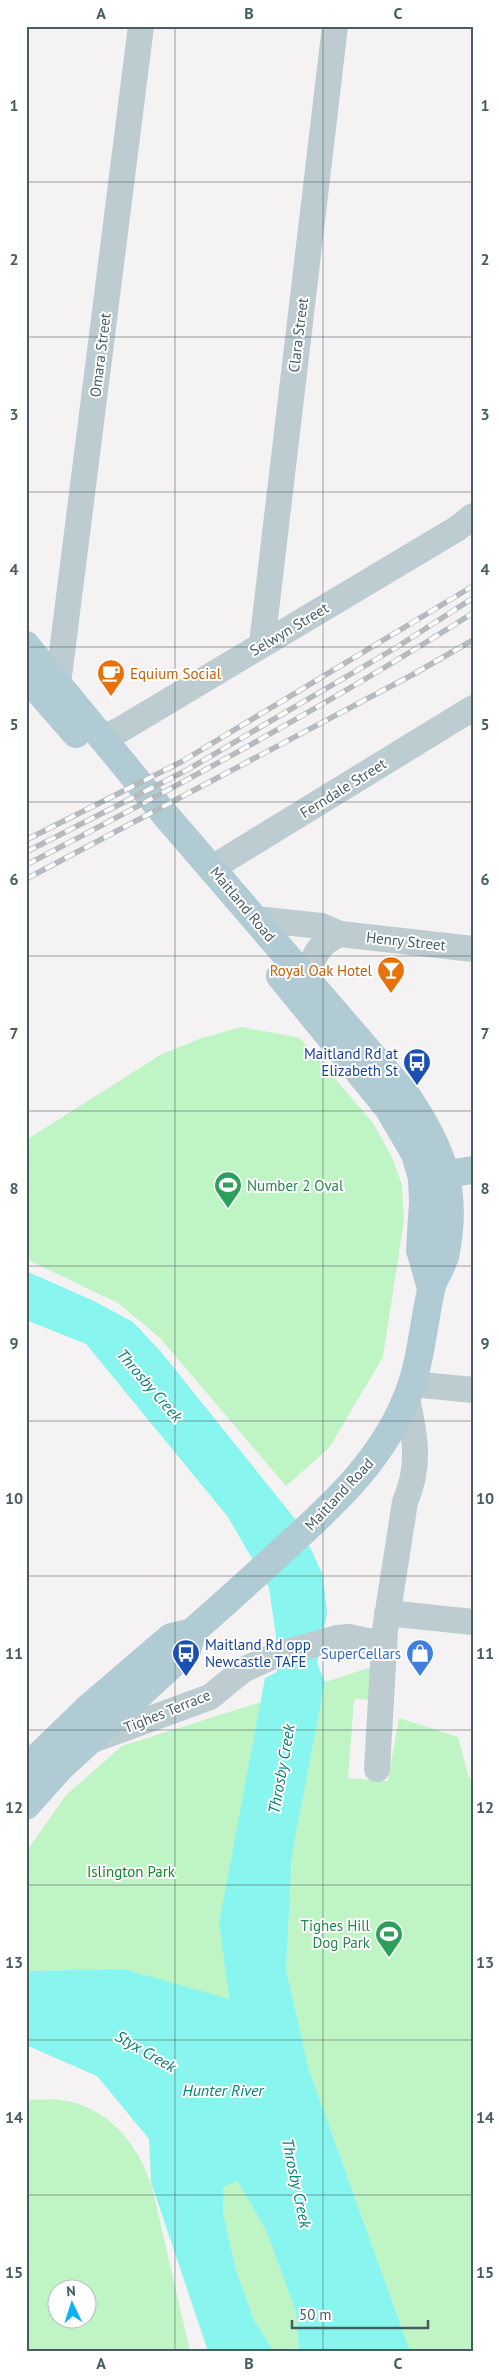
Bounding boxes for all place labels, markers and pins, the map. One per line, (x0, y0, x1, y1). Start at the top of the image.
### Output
cafe icon: Equium Social (96, 658, 126, 697)
place label: Equium Social (130, 664, 222, 683)
bar icon: Royal Oak Hotel (376, 955, 406, 994)
place label: Royal Oak Hotel (270, 961, 373, 980)
place label: Maitland Rd at Elizabeth St (304, 1044, 398, 1080)
bus stop icon: Maitland Rd at Elizabeth St (402, 1047, 432, 1086)
sports icon: Number 2 Oval (213, 1170, 243, 1209)
place label: Number 2 Oval (247, 1176, 344, 1195)
place label: Maitland Rd opp Newcastle TAFE (205, 1635, 311, 1671)
bus stop icon: Maitland Rd opp Newcastle TAFE (171, 1638, 201, 1677)
shop icon: SuperCellars (405, 1638, 435, 1677)
place label: SuperCellars (321, 1644, 401, 1663)
place label: Tighes Hill Dog Park (301, 1916, 371, 1952)
sports icon: Tighes Hill Dog Park (374, 1919, 404, 1958)

